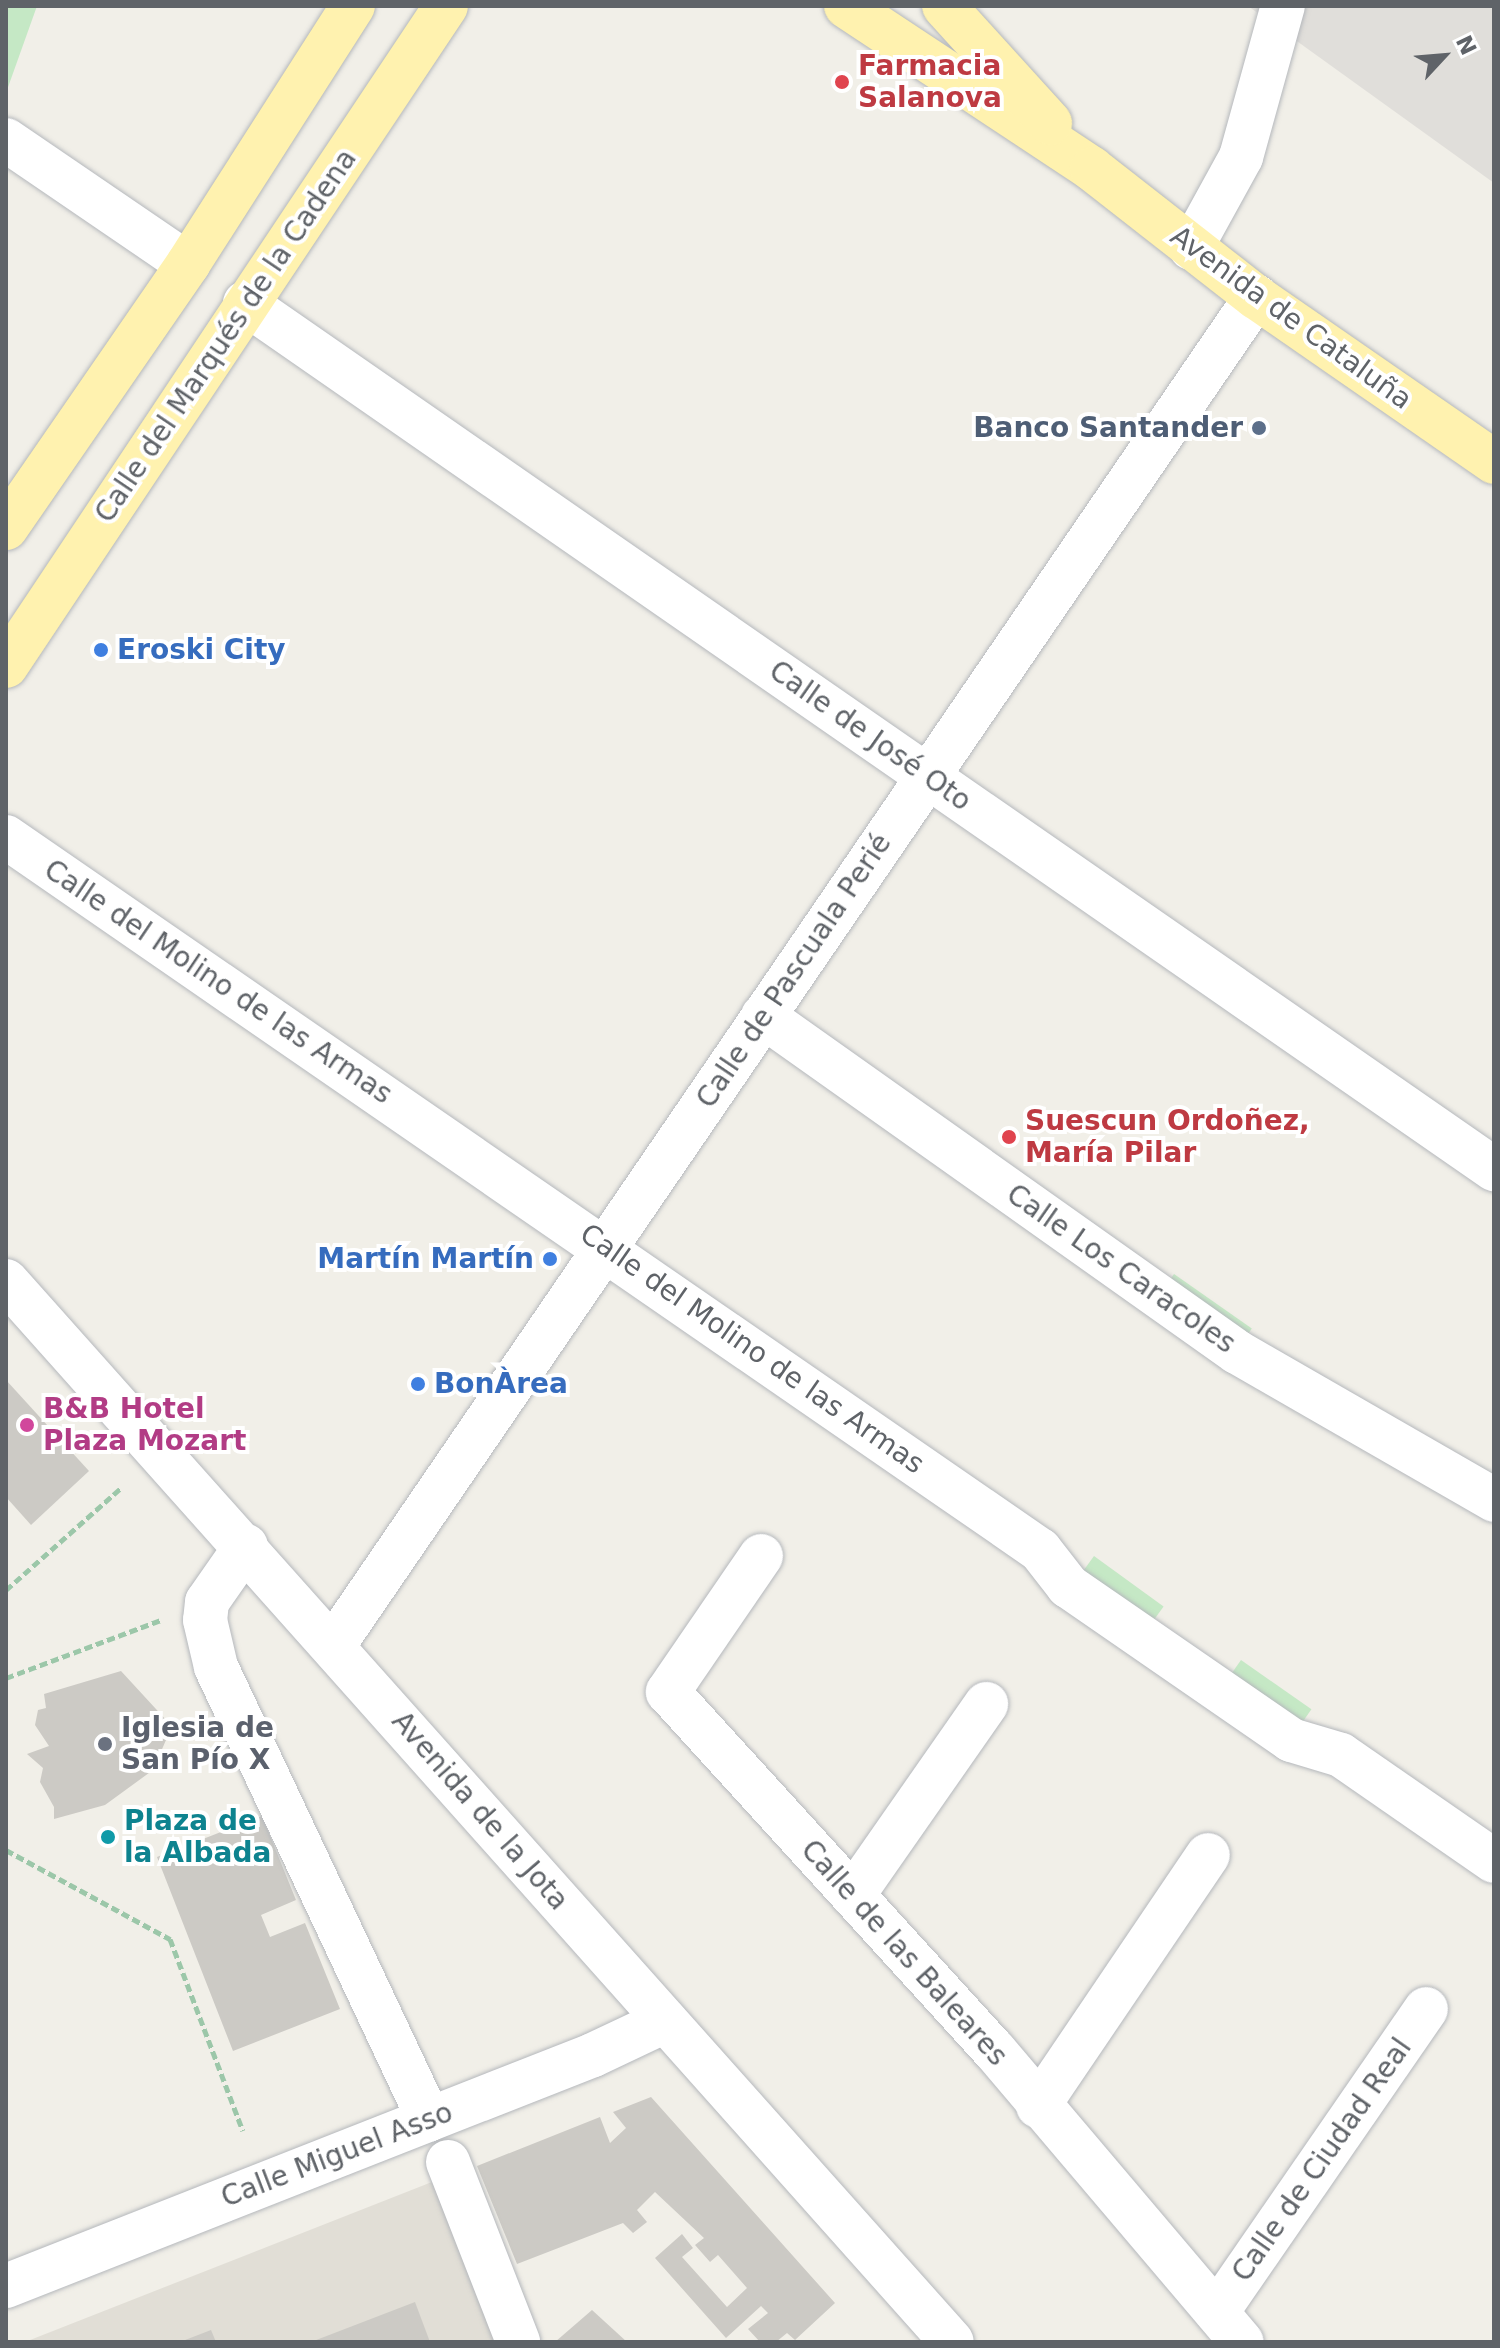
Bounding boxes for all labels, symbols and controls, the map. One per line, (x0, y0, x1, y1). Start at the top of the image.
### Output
north arrow (1404, 16, 1484, 96)
text: N (1451, 31, 1481, 59)
place label: Farmacia Salanova (858, 49, 1002, 115)
marker: Farmacia Salanova (833, 73, 851, 91)
street label: Calle del Marqués de la Cadena (88, 143, 364, 529)
street label: Avenida de Cataluña (1164, 219, 1418, 417)
place label: Banco Santander (973, 411, 1243, 445)
marker: Banco Santander (1250, 419, 1268, 437)
place label: Eroski City (117, 633, 286, 667)
marker: Eroski City (92, 641, 110, 659)
street label: Calle de José Oto (763, 654, 977, 818)
street label: Calle de Pascuala Perié (690, 828, 898, 1114)
street label: Calle del Molino de las Armas (38, 853, 398, 1111)
place label: Suescun Ordoñez, María Pilar (1025, 1104, 1310, 1170)
marker: Suescun Ordoñez, María Pilar (1000, 1128, 1018, 1146)
street label: Calle Los Caracoles (1000, 1177, 1242, 1361)
street label: Calle del Molino de las Armas (574, 1217, 930, 1481)
place label: Martín Martín (317, 1242, 534, 1276)
marker: Martín Martín (541, 1250, 559, 1268)
place label: BonÀrea (434, 1367, 568, 1401)
marker: BonÀrea (409, 1375, 427, 1393)
place label: B&B Hotel Plaza Mozart (43, 1392, 246, 1458)
marker: B&B Hotel Plaza Mozart (18, 1416, 36, 1434)
street label: Avenida de la Jota (385, 1705, 575, 1917)
place label: Iglesia de San Pío X (121, 1711, 274, 1777)
marker: Iglesia de San Pío X (96, 1735, 114, 1753)
place label: Plaza de la Albada (124, 1804, 271, 1870)
marker: Plaza de la Albada (99, 1828, 117, 1846)
street label: Calle de las Baleares (794, 1833, 1014, 2073)
street label: Calle de Ciudad Real (1225, 2032, 1419, 2288)
street label: Calle Miguel Asso (217, 2095, 457, 2215)

